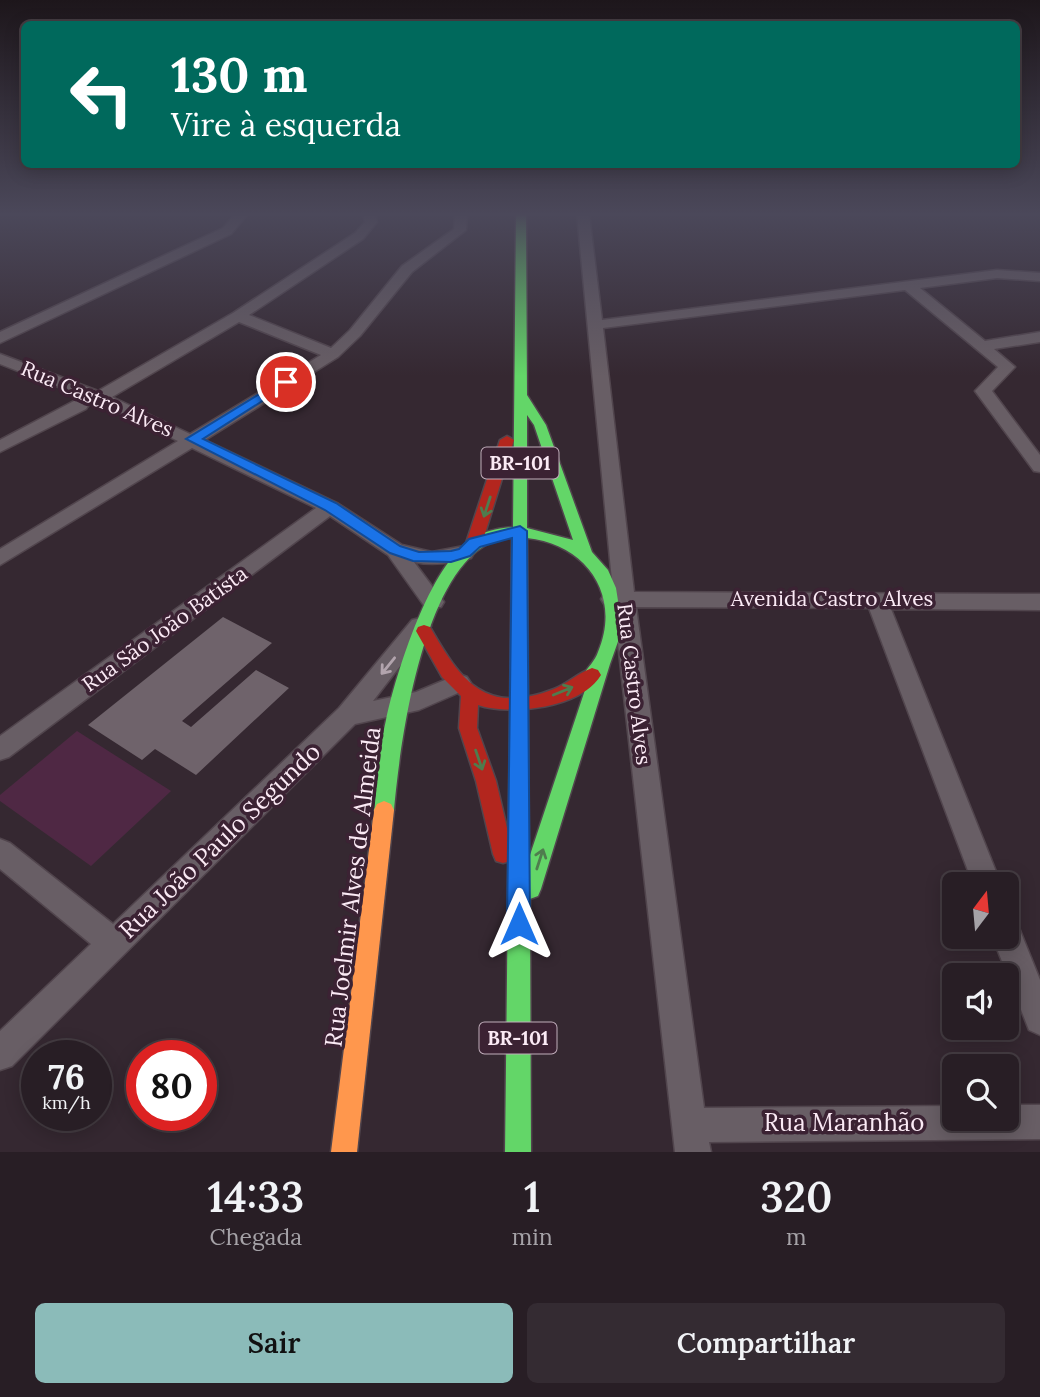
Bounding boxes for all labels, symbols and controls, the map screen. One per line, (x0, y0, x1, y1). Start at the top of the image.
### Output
text: 130 m (171, 43, 307, 105)
icon: left (56, 49, 147, 140)
text: Vire à esquerda (171, 104, 401, 145)
pin (256, 352, 316, 412)
street label: Rua Castro Alves (17, 354, 177, 443)
icon: arrive (267, 363, 305, 401)
road number: BR-101 (482, 447, 558, 478)
one-way arrow (480, 496, 493, 518)
street label: Rua São João Batista (77, 559, 253, 698)
street label: Avenida Castro Alves (730, 585, 933, 612)
street label: Rua Castro Alves (611, 602, 658, 766)
one-way arrow (380, 656, 396, 674)
one-way arrow (552, 683, 574, 696)
street label: Rua Joelmir Alves de Almeida (317, 725, 388, 1049)
street label: Rua João Paulo Segundo (112, 736, 327, 945)
one-way arrow (473, 749, 486, 771)
one-way arrow (534, 848, 547, 870)
north arrow (942, 872, 1018, 948)
map controls (942, 872, 1019, 1131)
position arrow (482, 887, 556, 961)
button: sound (942, 963, 1019, 1040)
road number: BR-101 (480, 1022, 556, 1054)
speed limit sign: 80 (126, 1040, 217, 1131)
text: 76 (48, 1054, 85, 1099)
button: search (942, 1054, 1019, 1131)
text: km/h (42, 1091, 91, 1114)
street label: Rua Maranhão (764, 1107, 924, 1138)
text: 14:33 (207, 1170, 304, 1224)
text: 1 (524, 1170, 540, 1224)
text: 320 (760, 1170, 833, 1224)
text: Chegada (210, 1222, 302, 1251)
text: min (512, 1222, 553, 1251)
text: m (786, 1222, 807, 1251)
button: Sair (35, 1303, 513, 1383)
button: Compartilhar (527, 1303, 1005, 1383)

